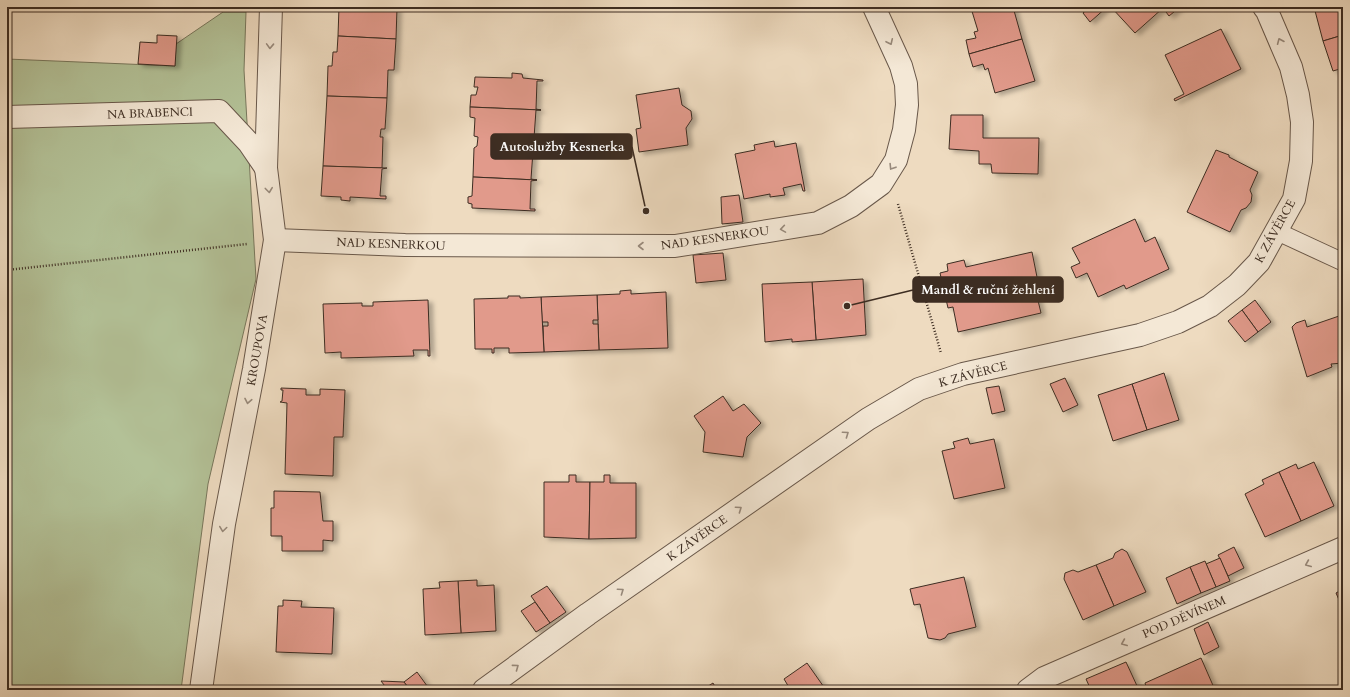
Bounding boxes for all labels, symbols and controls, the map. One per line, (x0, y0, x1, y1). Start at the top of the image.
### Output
one-way arrow (885, 38, 893, 46)
one-way arrow (1277, 38, 1285, 46)
one-way arrow (266, 43, 274, 49)
street label: NA BRABENCI (107, 104, 193, 122)
callout: Autoslužby Kesnerka (491, 134, 632, 159)
text: Autoslužby Kesnerka (499, 138, 625, 156)
one-way arrow (889, 163, 896, 170)
one-way arrow (264, 187, 273, 193)
street label: K ZÁVĚRCE (1250, 196, 1299, 266)
street label: NAD KESNERKOU (660, 222, 770, 254)
one-way arrow (780, 224, 786, 233)
street label: NAD KESNERKOU (336, 234, 446, 254)
one-way arrow (638, 242, 644, 250)
callout: Mandl & ruční žehlení (913, 277, 1063, 302)
text: Mandl & ruční žehlení (921, 281, 1055, 299)
street label: KROUPOVA (243, 313, 271, 387)
street label: K ZÁVĚRCE (937, 356, 1009, 391)
one-way arrow (244, 398, 253, 404)
one-way arrow (842, 431, 849, 439)
one-way arrow (735, 507, 742, 514)
street label: K ZÁVĚRCE (663, 510, 730, 565)
one-way arrow (219, 526, 228, 532)
one-way arrow (1304, 560, 1311, 568)
one-way arrow (617, 588, 624, 596)
street label: POD DĚVÍNEM (1139, 591, 1229, 642)
one-way arrow (1120, 638, 1128, 646)
one-way arrow (511, 665, 518, 672)

